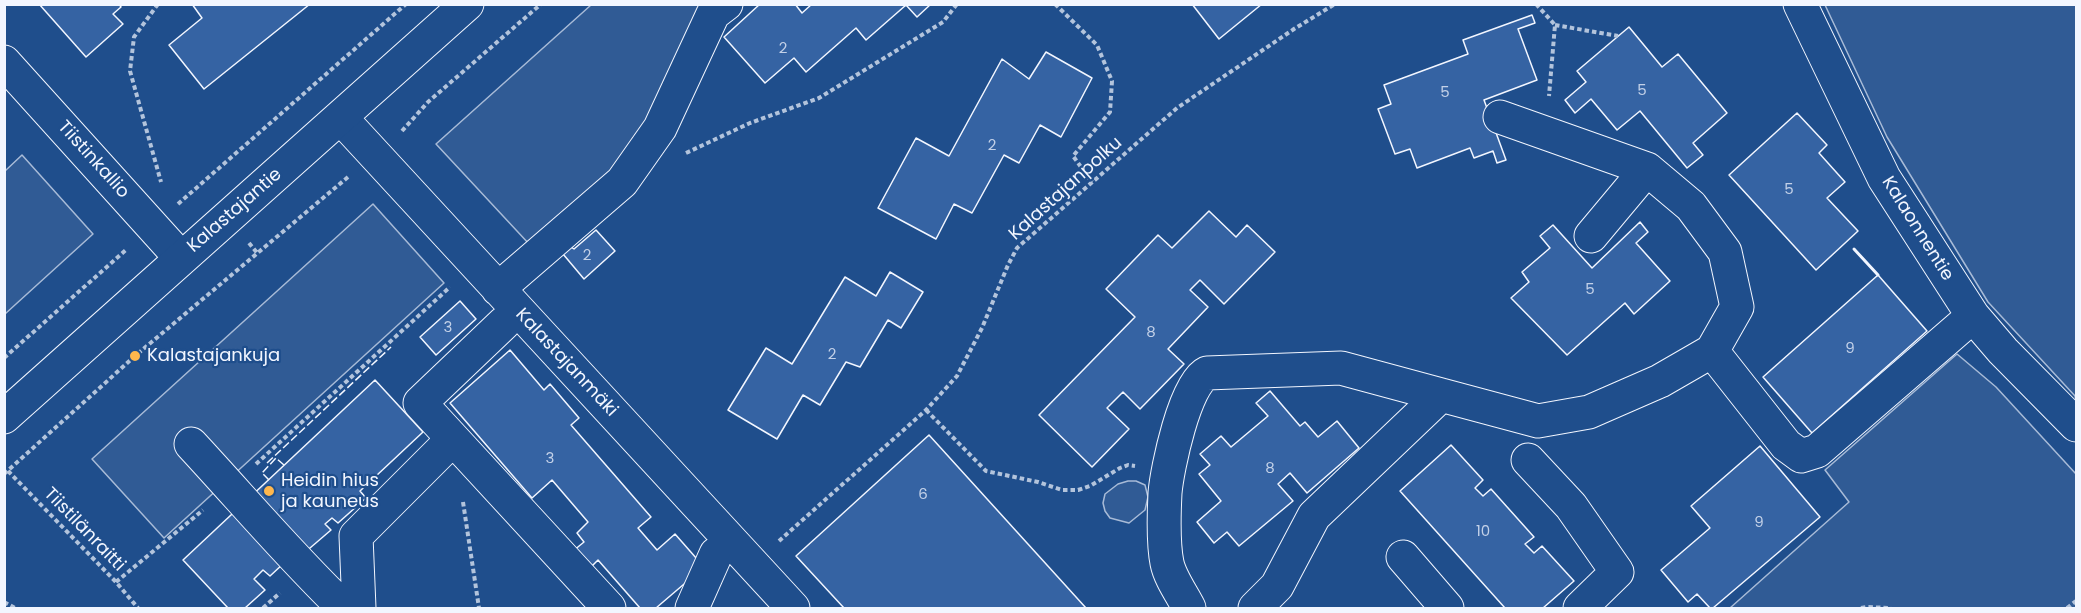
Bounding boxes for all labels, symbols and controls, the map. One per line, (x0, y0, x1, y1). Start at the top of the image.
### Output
house number: 2 (779, 40, 787, 58)
house number: 5 (1637, 82, 1647, 100)
house number: 5 (1440, 84, 1450, 102)
street label: Tiistinkallio (53, 117, 133, 203)
street label: Kalastajanpolku (1005, 133, 1127, 245)
house number: 2 (988, 137, 996, 155)
street label: Kalastajantie (183, 164, 287, 258)
street label: Kalaonnentie (1876, 173, 1958, 285)
house number: 5 (1784, 181, 1794, 199)
house number: 2 (583, 247, 591, 265)
house number: 5 (1585, 281, 1595, 299)
street label: Kalastajanmäki (510, 304, 622, 422)
house number: 3 (444, 319, 452, 337)
house number: 8 (1146, 324, 1156, 342)
house number: 9 (1845, 340, 1855, 358)
place label: Kalastajankuja (147, 345, 280, 367)
house number: 2 (828, 346, 836, 364)
marker: Kalastajankuja (128, 349, 142, 363)
house number: 3 (546, 450, 554, 468)
house number: 8 (1265, 460, 1275, 478)
place label: Heidin hius ja kauneus (281, 470, 379, 512)
street label: Tiistilänraitti (39, 484, 129, 576)
marker: Heidin hius ja kauneus (262, 484, 276, 498)
house number: 6 (918, 486, 928, 504)
house number: 9 (1754, 514, 1764, 532)
house number: 10 (1476, 523, 1490, 541)

